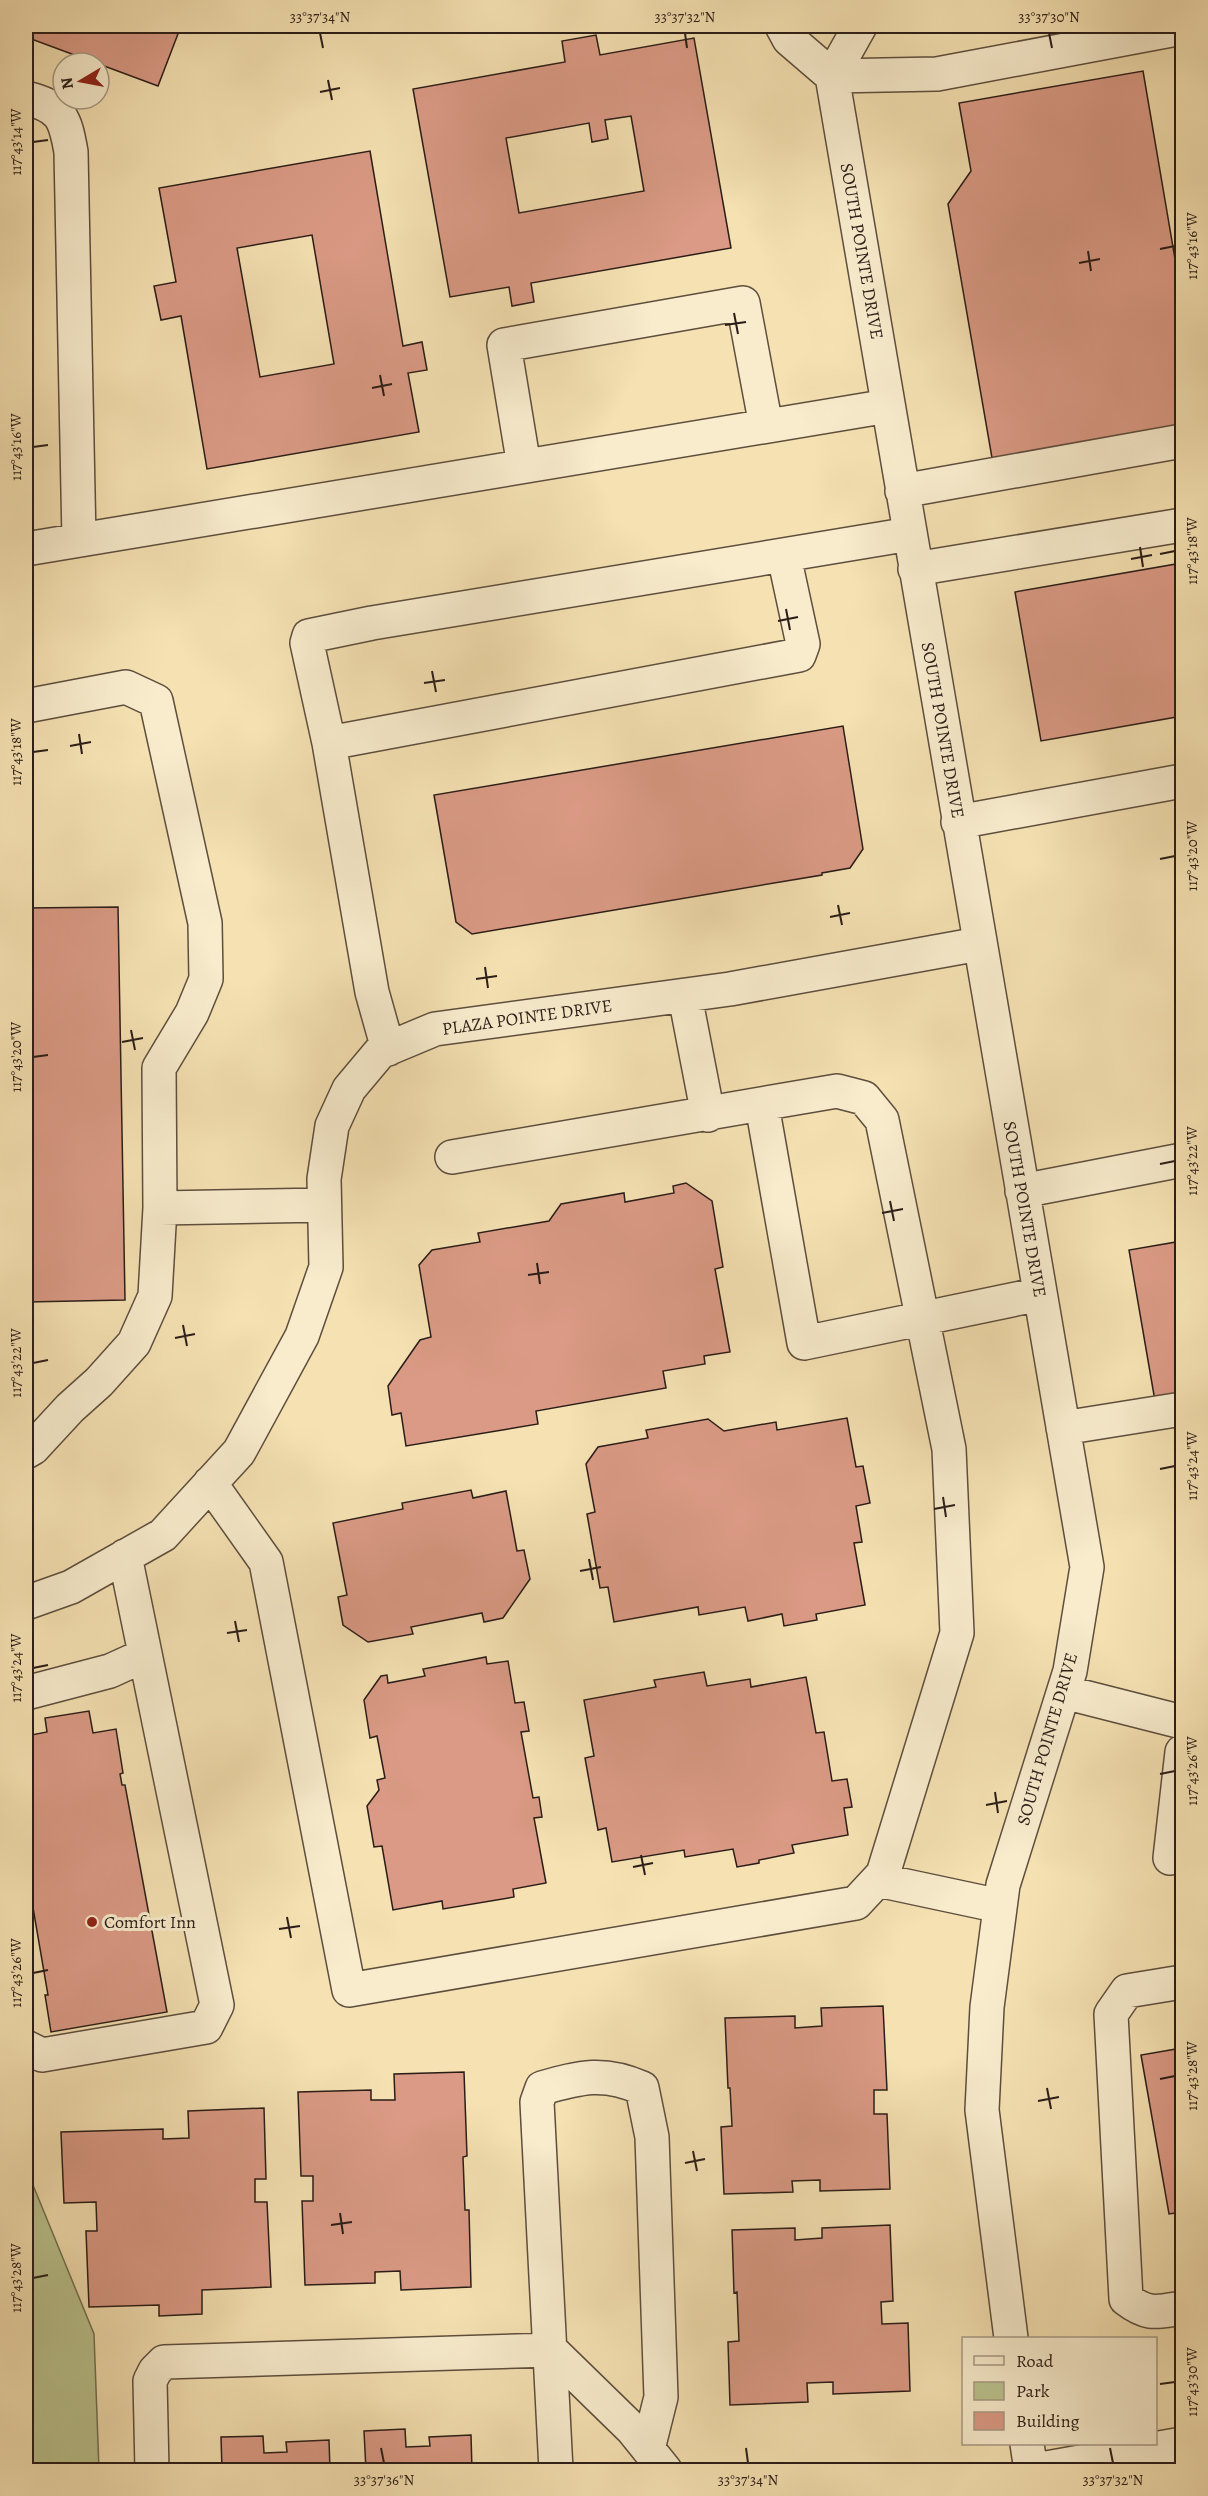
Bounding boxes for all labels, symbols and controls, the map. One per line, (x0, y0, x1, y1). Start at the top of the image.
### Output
text: 33°37'34"N (290, 7, 350, 27)
text: 33°37'32"N (655, 7, 716, 27)
text: 33°37'30"N (1018, 7, 1080, 27)
north arrow (51, 51, 111, 111)
text: N (55, 75, 79, 91)
text: 117°43'14"W (6, 108, 26, 176)
street label: SOUTH POINTE DRIVE (835, 161, 889, 341)
text: 117°43'16"W (1182, 212, 1202, 280)
text: 117°43'16"W (6, 413, 26, 481)
text: 117°43'18"W (1182, 517, 1202, 585)
street label: SOUTH POINTE DRIVE (916, 640, 970, 820)
text: 117°43'18"W (6, 718, 26, 786)
text: 117°43'20"W (1182, 821, 1202, 891)
street label: PLAZA POINTE DRIVE (440, 993, 614, 1041)
text: 117°43'20"W (6, 1022, 26, 1092)
street label: SOUTH POINTE DRIVE (998, 1119, 1052, 1299)
text: 117°43'22"W (1182, 1126, 1202, 1196)
text: 117°43'22"W (6, 1328, 26, 1398)
text: 117°43'24"W (1182, 1431, 1202, 1501)
text: 117°43'24"W (6, 1633, 26, 1703)
street label: SOUTH POINTE DRIVE (1011, 1650, 1083, 1828)
text: 117°43'26"W (1182, 1736, 1202, 1806)
place label: Comfort Inn (104, 1910, 196, 1934)
marker: Comfort Inn (85, 1915, 99, 1929)
text: 117°43'26"W (6, 1938, 26, 2008)
text: 117°43'28"W (1182, 2041, 1202, 2111)
text: 117°43'28"W (6, 2243, 26, 2313)
legend (962, 2337, 1157, 2445)
text: 117°43'30"W (1182, 2347, 1202, 2417)
text: Road (1016, 2349, 1054, 2373)
text: Park (1016, 2379, 1050, 2403)
text: Building (1016, 2409, 1080, 2433)
text: 33°37'36"N (354, 2470, 415, 2490)
text: 33°37'34"N (718, 2470, 778, 2490)
text: 33°37'32"N (1083, 2470, 1144, 2490)

